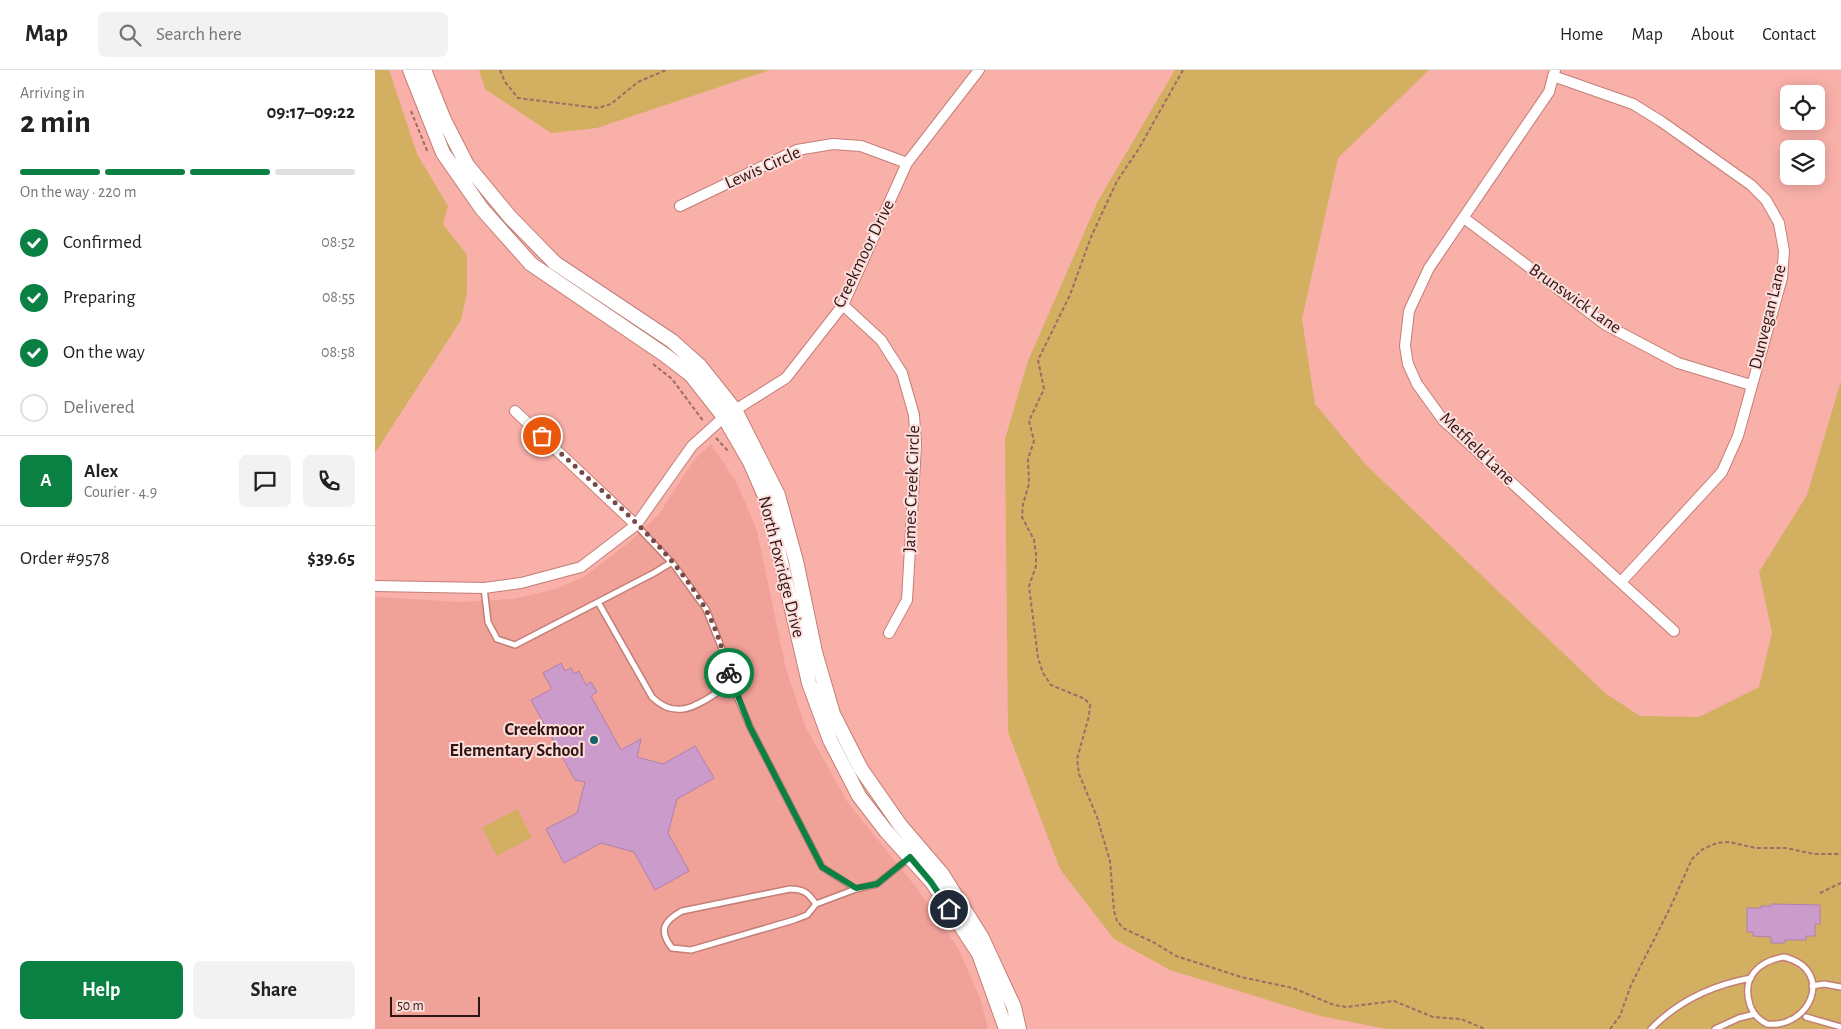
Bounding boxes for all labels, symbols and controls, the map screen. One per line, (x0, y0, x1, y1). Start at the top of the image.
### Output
search box (98, 12, 448, 57)
icon: search (116, 21, 144, 49)
text: Map (25, 22, 68, 46)
text: Search here (156, 25, 242, 44)
text: Home (1560, 26, 1603, 44)
text: Map (1631, 26, 1663, 44)
text: About (1691, 26, 1734, 44)
text: Contact (1762, 26, 1816, 44)
text: Arriving in (20, 85, 85, 101)
map controls (1780, 85, 1825, 185)
button: locate (1780, 85, 1825, 130)
text: 09:17–09:22 (266, 103, 355, 122)
text: 2 min (20, 106, 91, 138)
button: layers (1780, 140, 1825, 185)
street label: Lewis Circle (722, 143, 804, 193)
text: On the way · 220 m (20, 184, 136, 200)
street label: Creekmoor Drive (830, 197, 898, 311)
icon: check (20, 229, 48, 257)
text: Confirmed (63, 233, 142, 252)
text: 08:52 (321, 234, 355, 250)
street label: Brunswick Lane (1526, 261, 1624, 337)
street label: Dunvegan Lane (1746, 263, 1790, 371)
icon: check (20, 284, 48, 312)
text: Preparing (63, 288, 136, 307)
text: 08:55 (322, 289, 355, 305)
icon: check (20, 339, 48, 367)
text: On the way (63, 343, 145, 362)
text: 08:58 (321, 344, 355, 360)
text: Delivered (63, 398, 135, 417)
street label: Metfield Lane (1436, 409, 1518, 489)
pin (521, 415, 563, 457)
icon: bag (528, 422, 556, 450)
street label: James Creek Circle (901, 425, 923, 553)
button: chat (239, 455, 291, 507)
button: phone (303, 455, 355, 507)
text: Alex (84, 462, 118, 481)
text: A (40, 471, 52, 490)
text: Courier · 4.9 (84, 484, 157, 500)
street label: North Foxridge Drive (755, 494, 807, 640)
text: Order #9578 (20, 549, 110, 568)
text: $39.65 (307, 549, 355, 568)
courier (704, 648, 754, 698)
icon: bike (715, 659, 743, 687)
place label: Creekmoor Elementary School (449, 721, 585, 760)
marker: Creekmoor Elementary School (588, 734, 600, 746)
pin (928, 888, 970, 930)
icon: home (935, 895, 963, 923)
button: Help (20, 961, 183, 1019)
button: Share (193, 961, 355, 1019)
scale bar (390, 994, 480, 1017)
text: 50 m (397, 999, 424, 1013)

